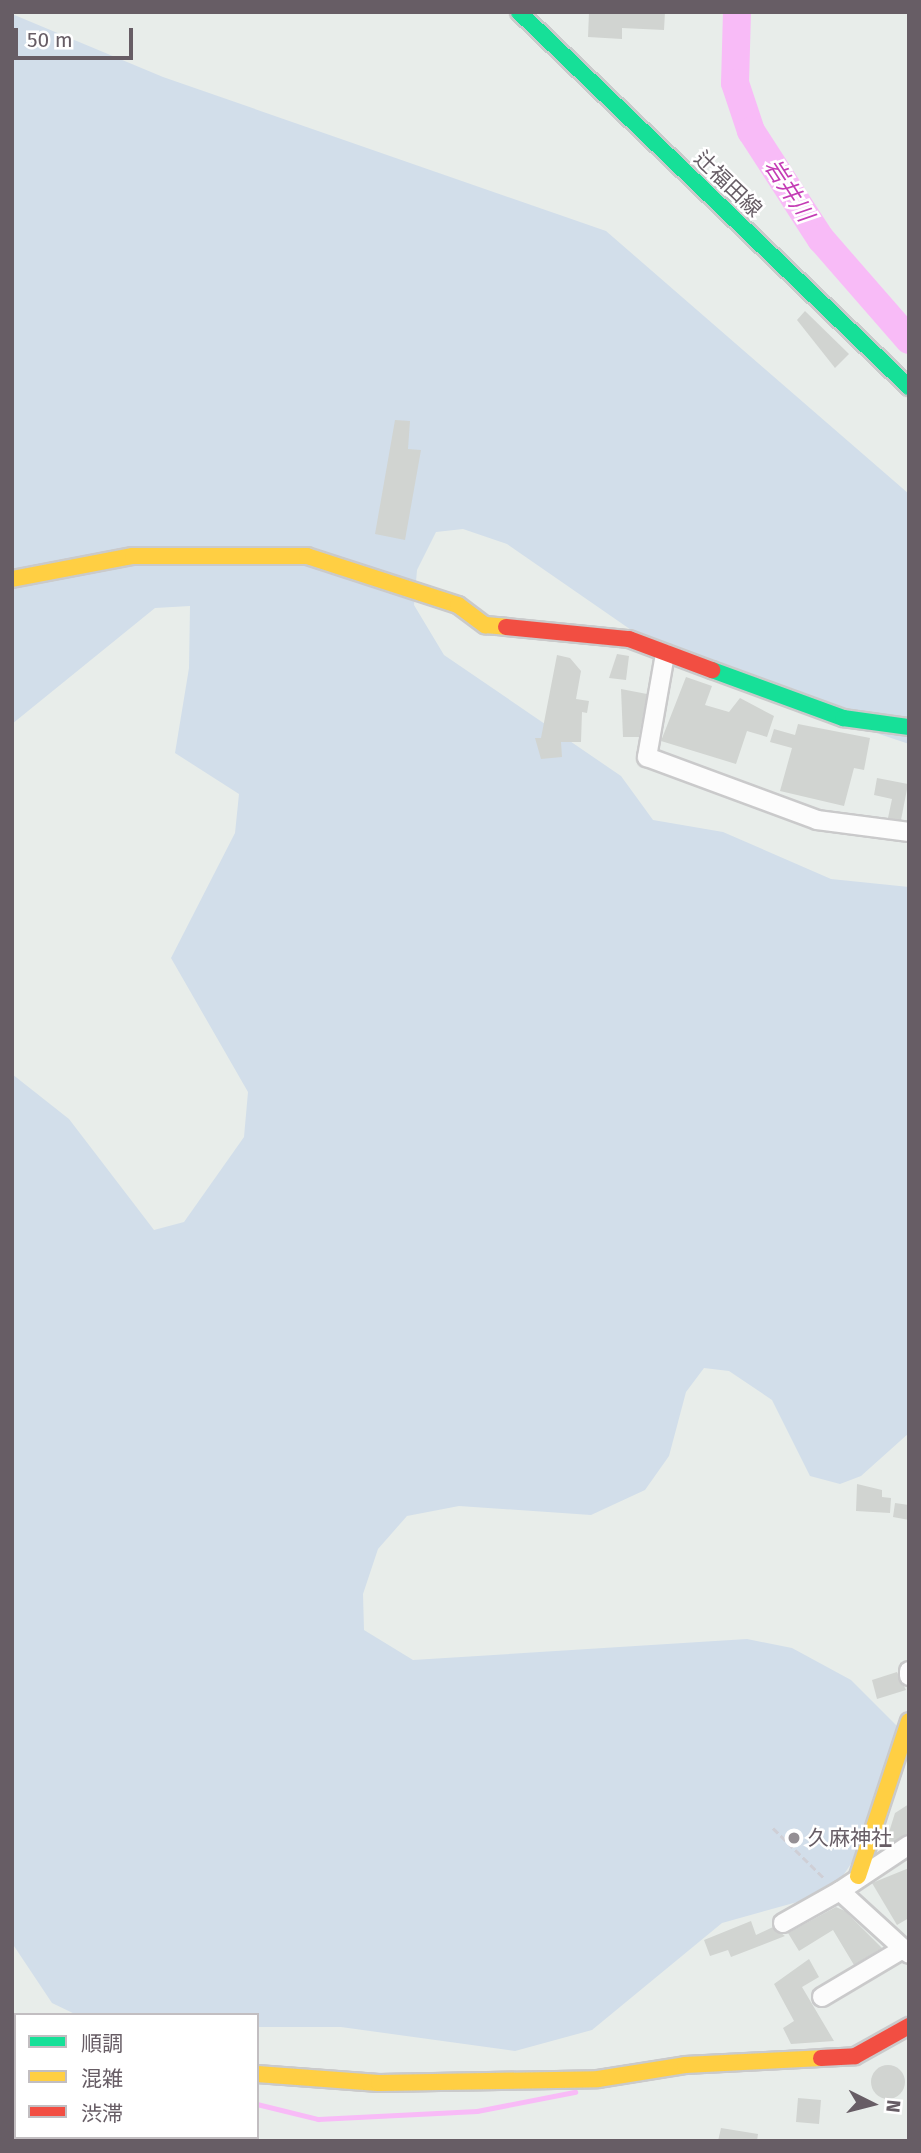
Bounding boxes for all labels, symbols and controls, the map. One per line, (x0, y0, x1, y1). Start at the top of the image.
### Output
scale bar (18, 14, 136, 58)
text: 50 m (27, 27, 73, 53)
street label: 辻福田線 (689, 146, 767, 222)
water label: 岩井川 (759, 154, 819, 226)
place label: 久麻神社 (808, 1825, 892, 1851)
marker: 久麻神社 (786, 1830, 802, 1846)
legend (14, 2013, 259, 2139)
text: 順調 (81, 2031, 123, 2057)
text: 混雑 (81, 2066, 123, 2092)
north arrow (837, 2069, 907, 2139)
text: N (881, 2099, 905, 2114)
text: 渋滞 (81, 2101, 123, 2127)

